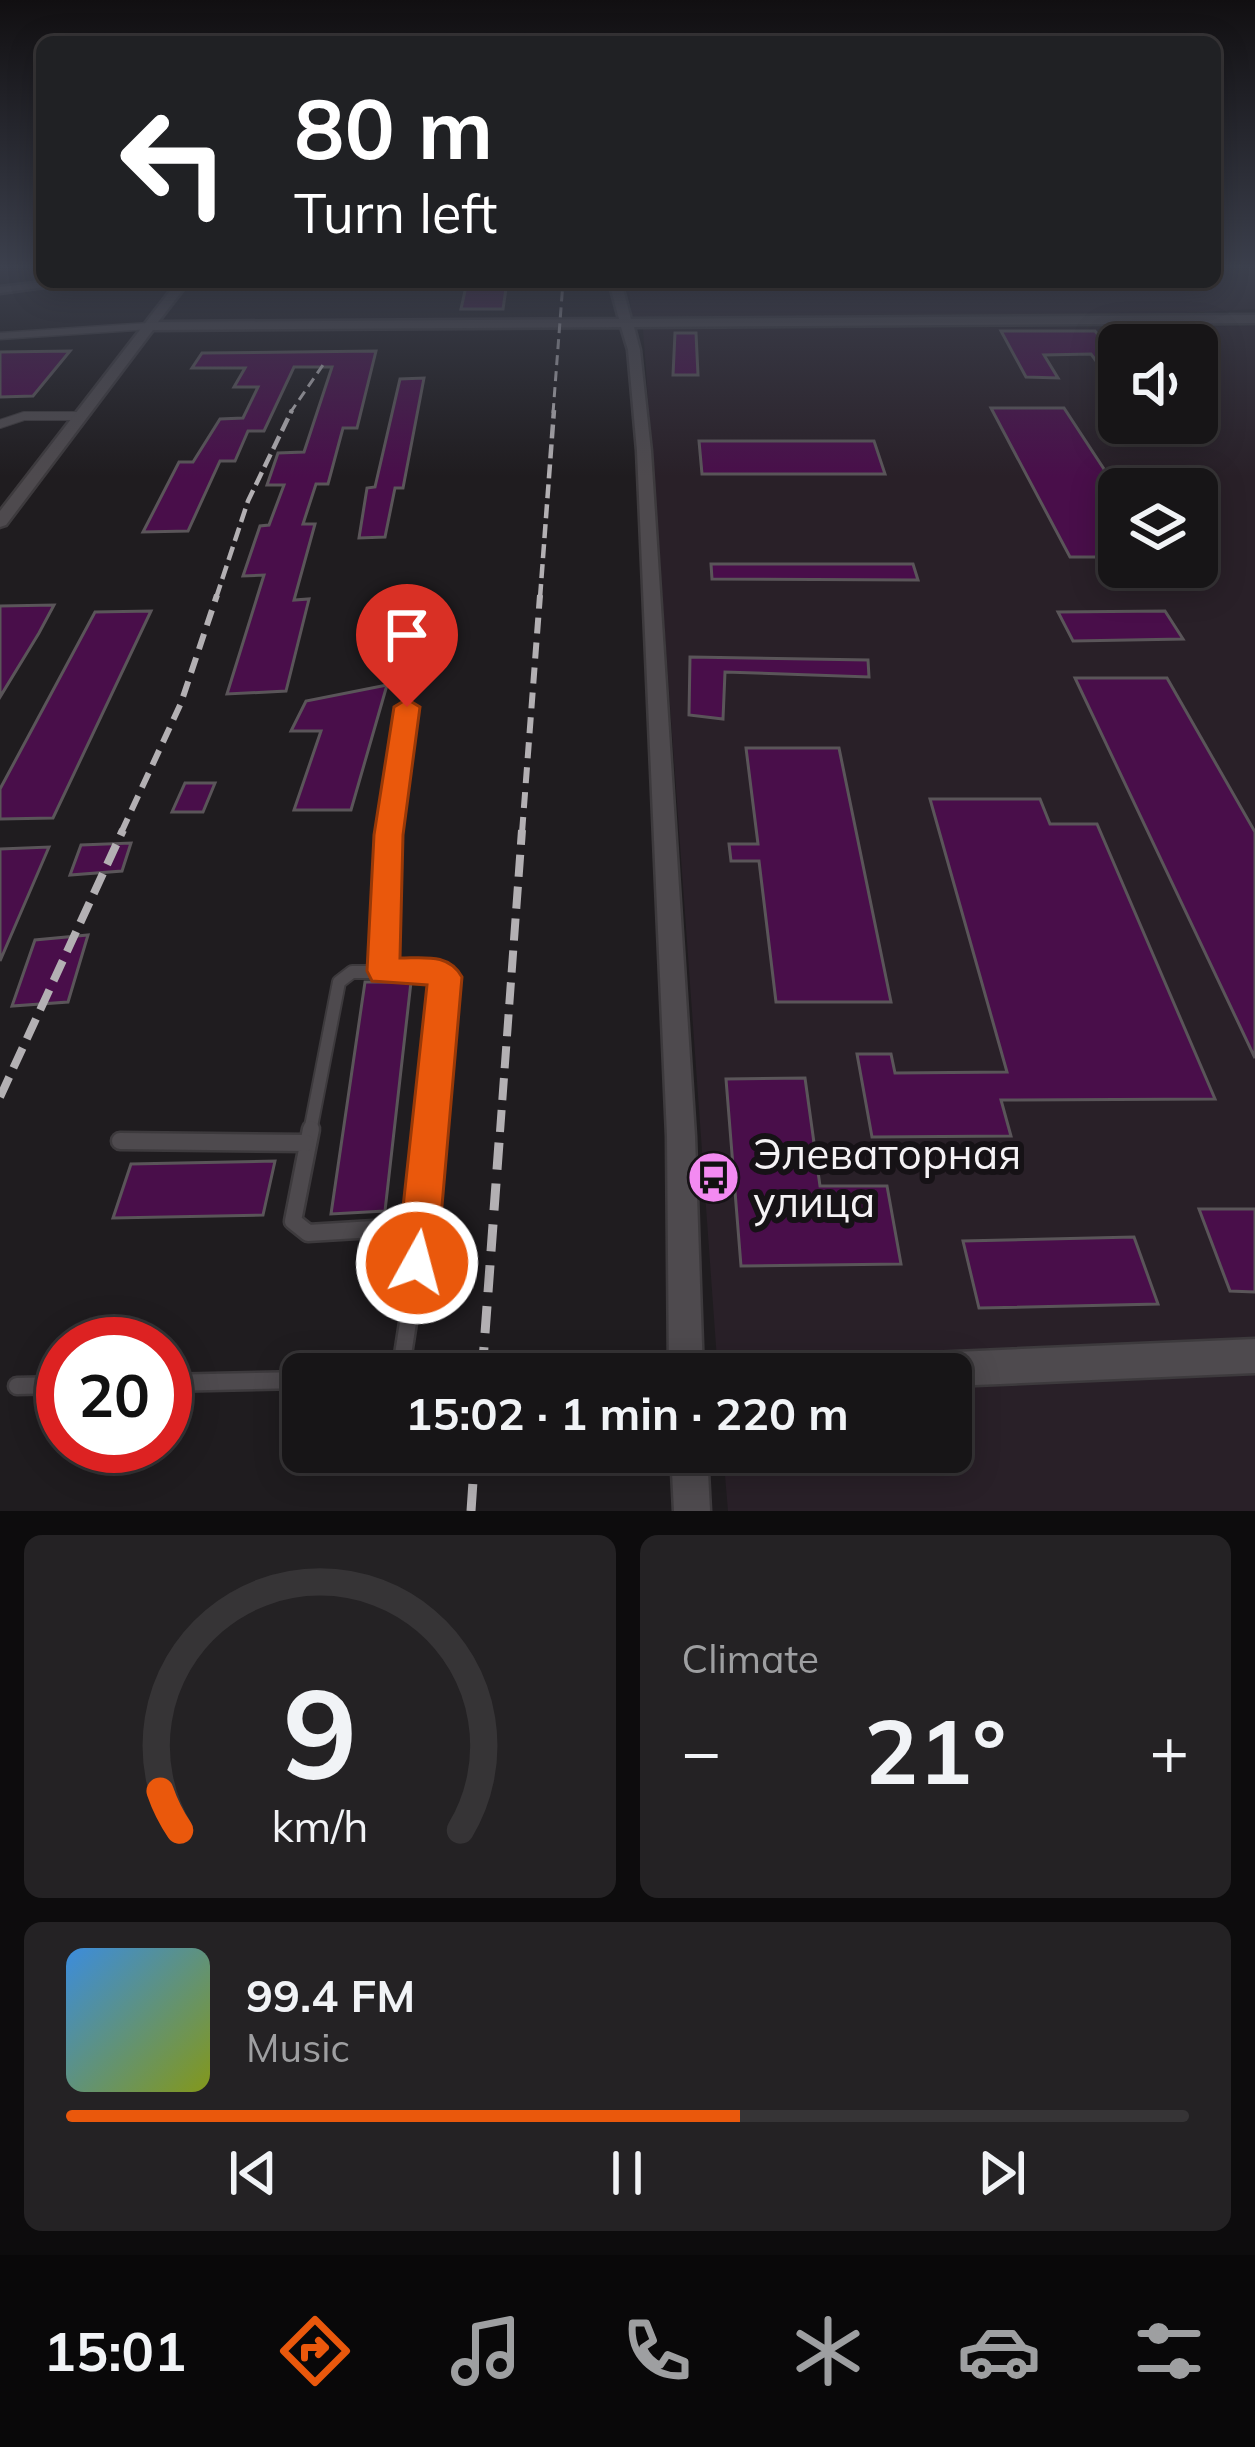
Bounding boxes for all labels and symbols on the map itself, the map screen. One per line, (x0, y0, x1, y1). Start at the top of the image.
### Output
pin (356, 584, 458, 707)
place label: Элеваторная улица (753, 1127, 1021, 1228)
bus stop icon: Элеваторная улица (686, 1150, 742, 1206)
position arrow (354, 1200, 480, 1326)
speed limit sign: 20 (36, 1317, 192, 1473)

